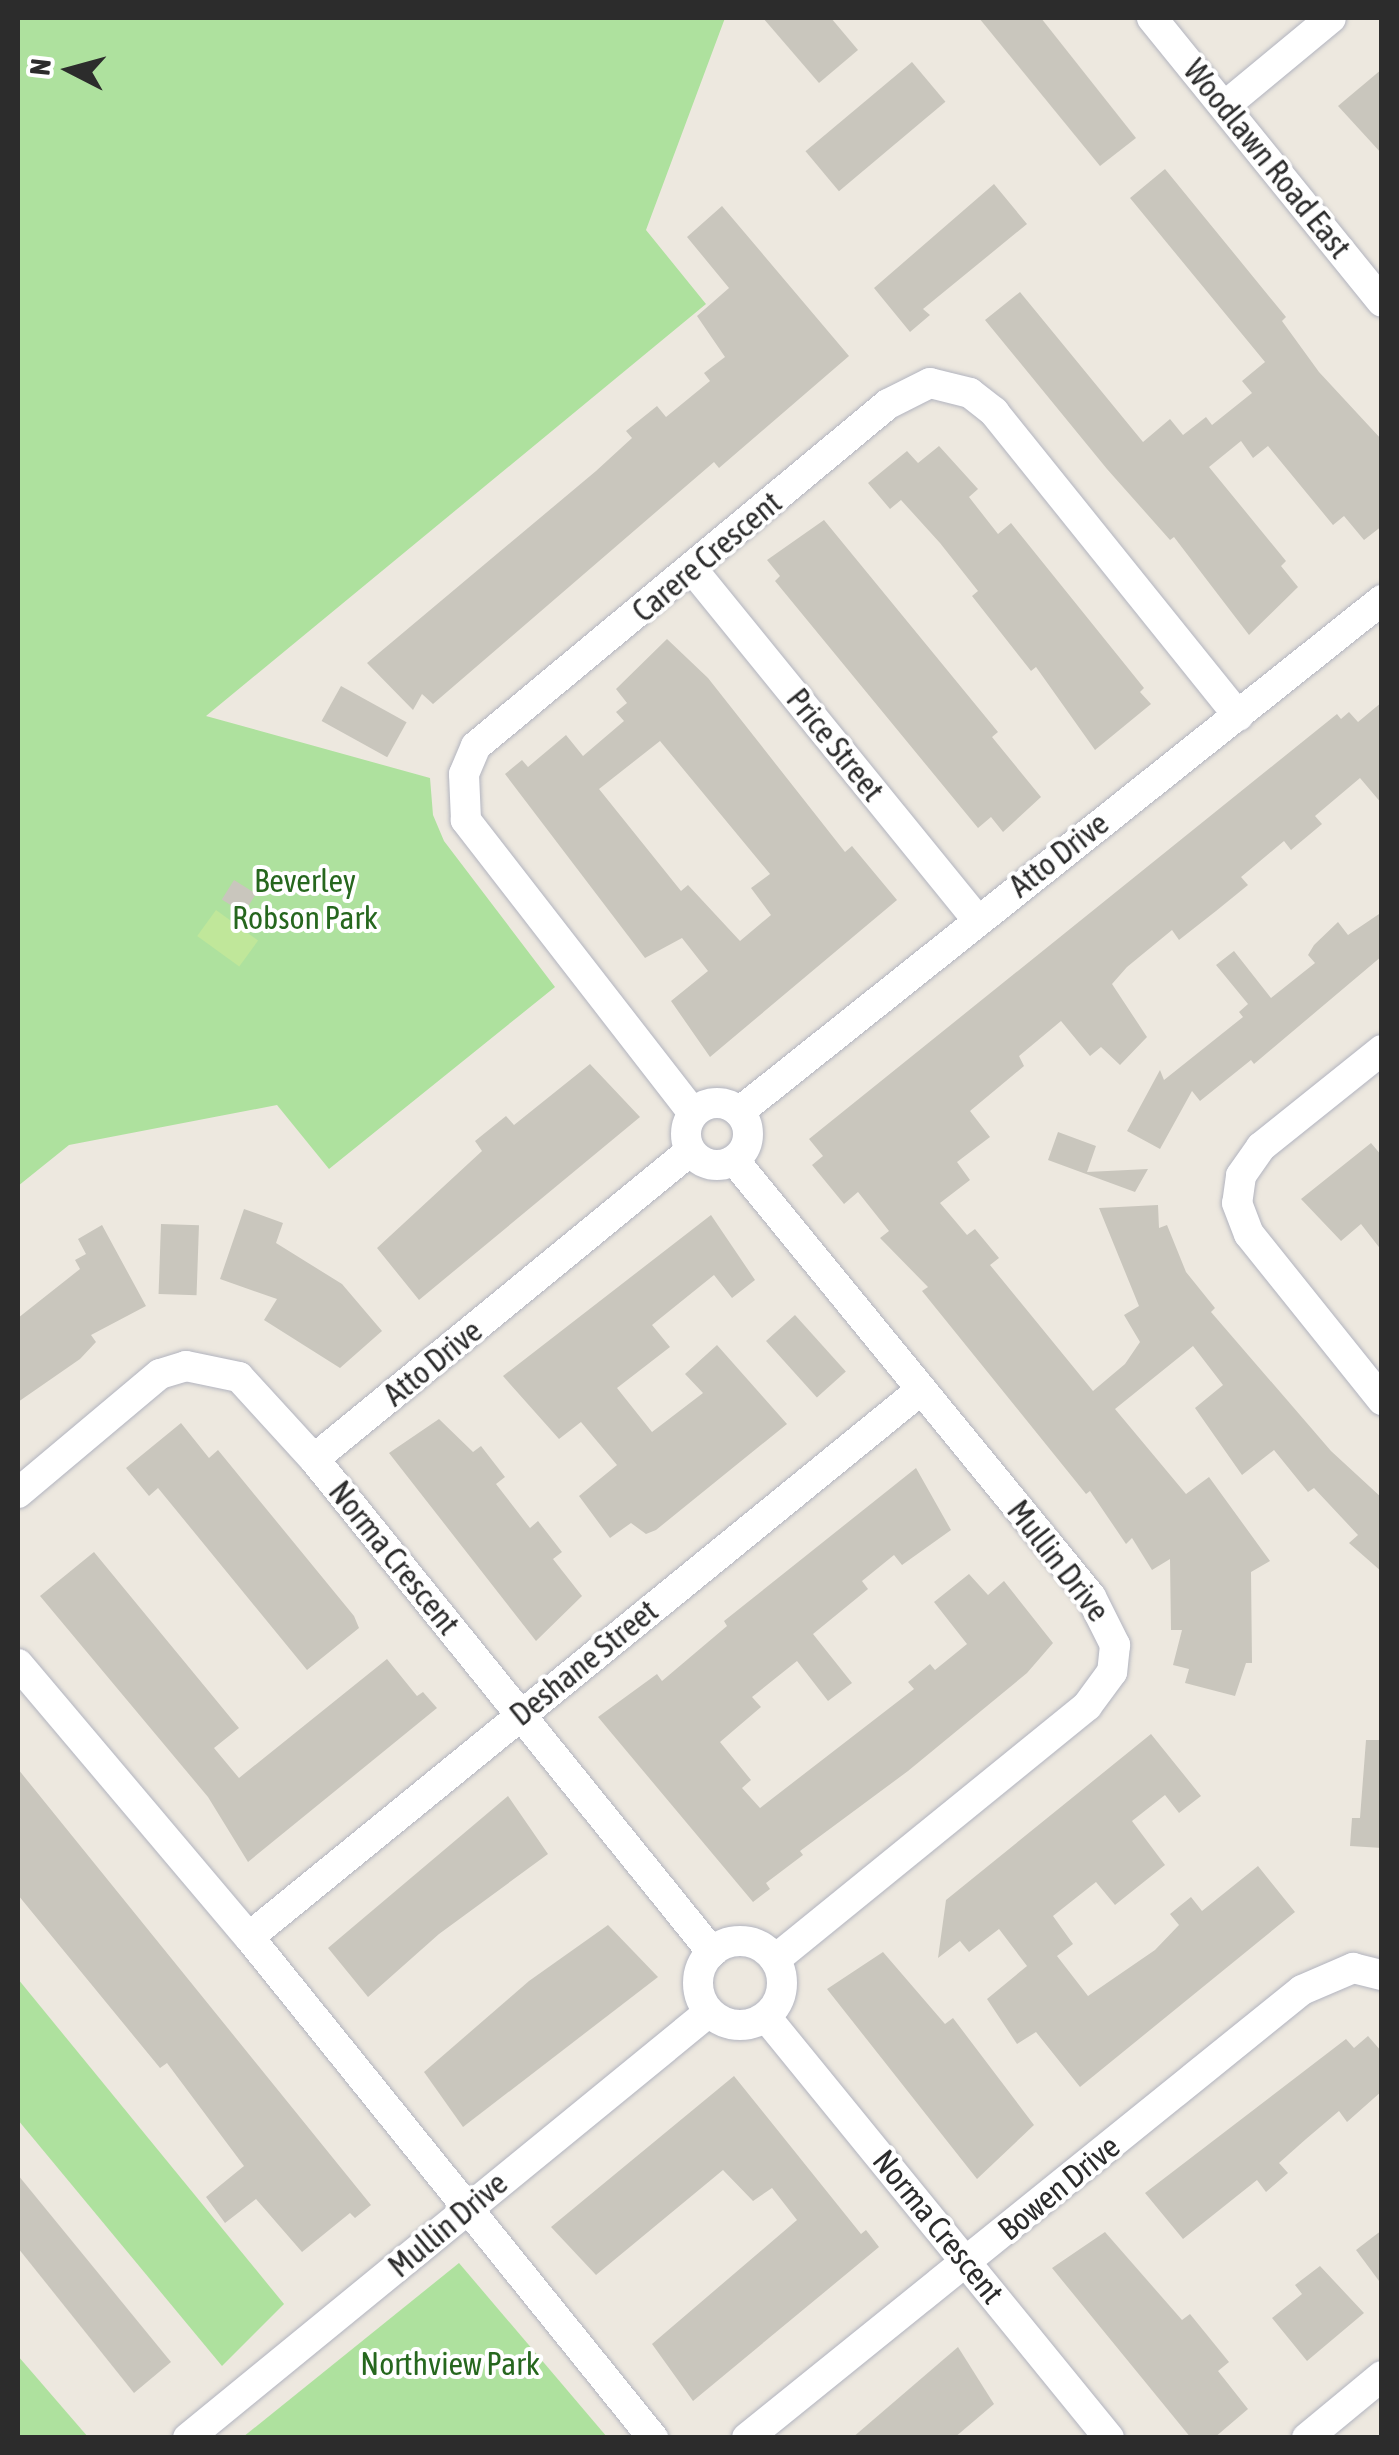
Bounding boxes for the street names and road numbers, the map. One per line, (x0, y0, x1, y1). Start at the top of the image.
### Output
street label: Woodlawn Road East (1175, 52, 1359, 266)
street label: Carere Crescent (625, 484, 789, 630)
street label: Price Street (778, 681, 892, 809)
street label: Atto Drive (1002, 804, 1116, 906)
street label: Atto Drive (376, 1312, 490, 1414)
street label: Norma Crescent (320, 1473, 468, 1643)
street label: Mullin Drive (999, 1493, 1117, 1629)
street label: Deshane Street (502, 1592, 666, 1734)
street label: Bowen Drive (990, 2127, 1128, 2249)
street label: Norma Crescent (864, 2142, 1012, 2312)
street label: Mullin Drive (381, 2164, 515, 2286)

